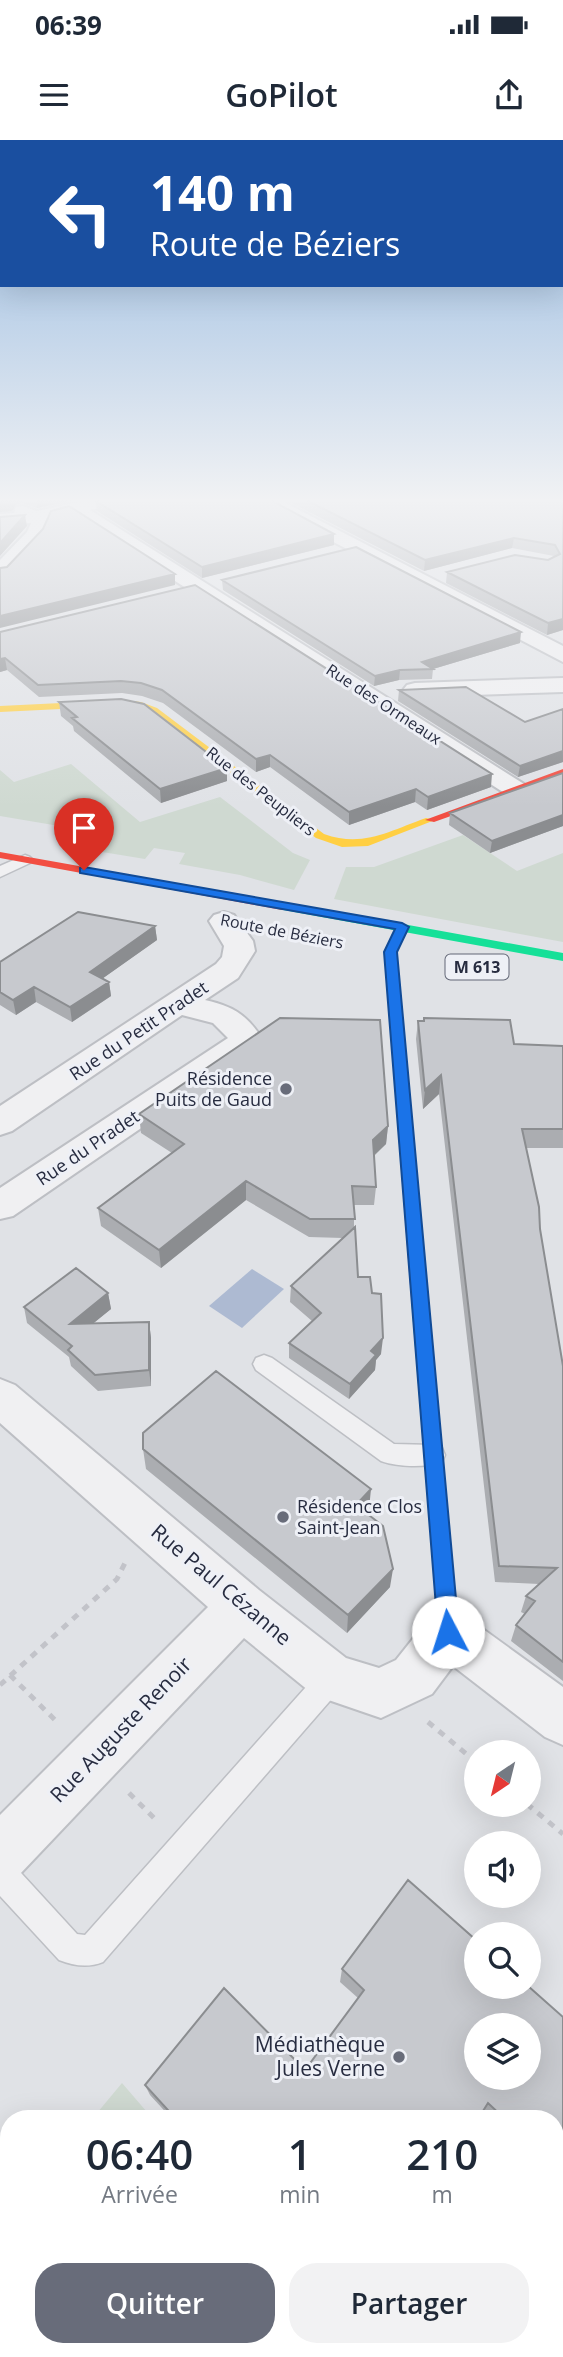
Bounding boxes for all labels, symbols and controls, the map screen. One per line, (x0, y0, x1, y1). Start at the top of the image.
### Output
text: 06:39 (35, 7, 102, 43)
text: GoPilot (225, 73, 338, 116)
icon: menu (35, 76, 73, 114)
icon: share (490, 76, 528, 114)
text: 140 m (150, 159, 295, 225)
icon: left (35, 168, 126, 259)
text: Route de Béziers (150, 222, 400, 265)
street label: Rue des Ormeaux (322, 658, 446, 750)
street label: Rue des Peupliers (202, 741, 320, 841)
pin (54, 798, 114, 870)
icon: arrive (65, 809, 103, 847)
street label: Route de Béziers (219, 908, 345, 954)
road number: M 613 (446, 954, 508, 980)
street label: Rue du Petit Pradet (64, 975, 212, 1086)
place label: Résidence Puits de Gaud (155, 1066, 272, 1111)
marker: Résidence Puits de Gaud (278, 1081, 294, 1097)
street label: Rue du Pradet (31, 1104, 144, 1191)
place label: Résidence Clos Saint-Jean (297, 1494, 422, 1539)
marker: Résidence Clos Saint-Jean (275, 1509, 291, 1525)
street label: Rue Paul Cézanne (146, 1517, 298, 1651)
position arrow (411, 1595, 485, 1669)
street label: Rue Auguste Renoir (43, 1650, 197, 1808)
north arrow (464, 1740, 541, 1816)
map controls (464, 1740, 541, 2090)
button: sound (464, 1831, 541, 1908)
button: search (464, 1922, 541, 1999)
button: layers (464, 2013, 541, 2090)
place label: Médiathèque Jules Verne (255, 2030, 385, 2082)
marker: Médiathèque Jules Verne (391, 2049, 407, 2065)
text: 06:40 (86, 2125, 193, 2182)
text: 1 (288, 2125, 312, 2182)
text: 210 (406, 2125, 478, 2182)
text: Arrivée (101, 2178, 178, 2210)
text: min (279, 2178, 320, 2210)
text: m (432, 2178, 453, 2210)
button: Quitter (35, 2263, 275, 2343)
button: Partager (289, 2263, 529, 2343)

